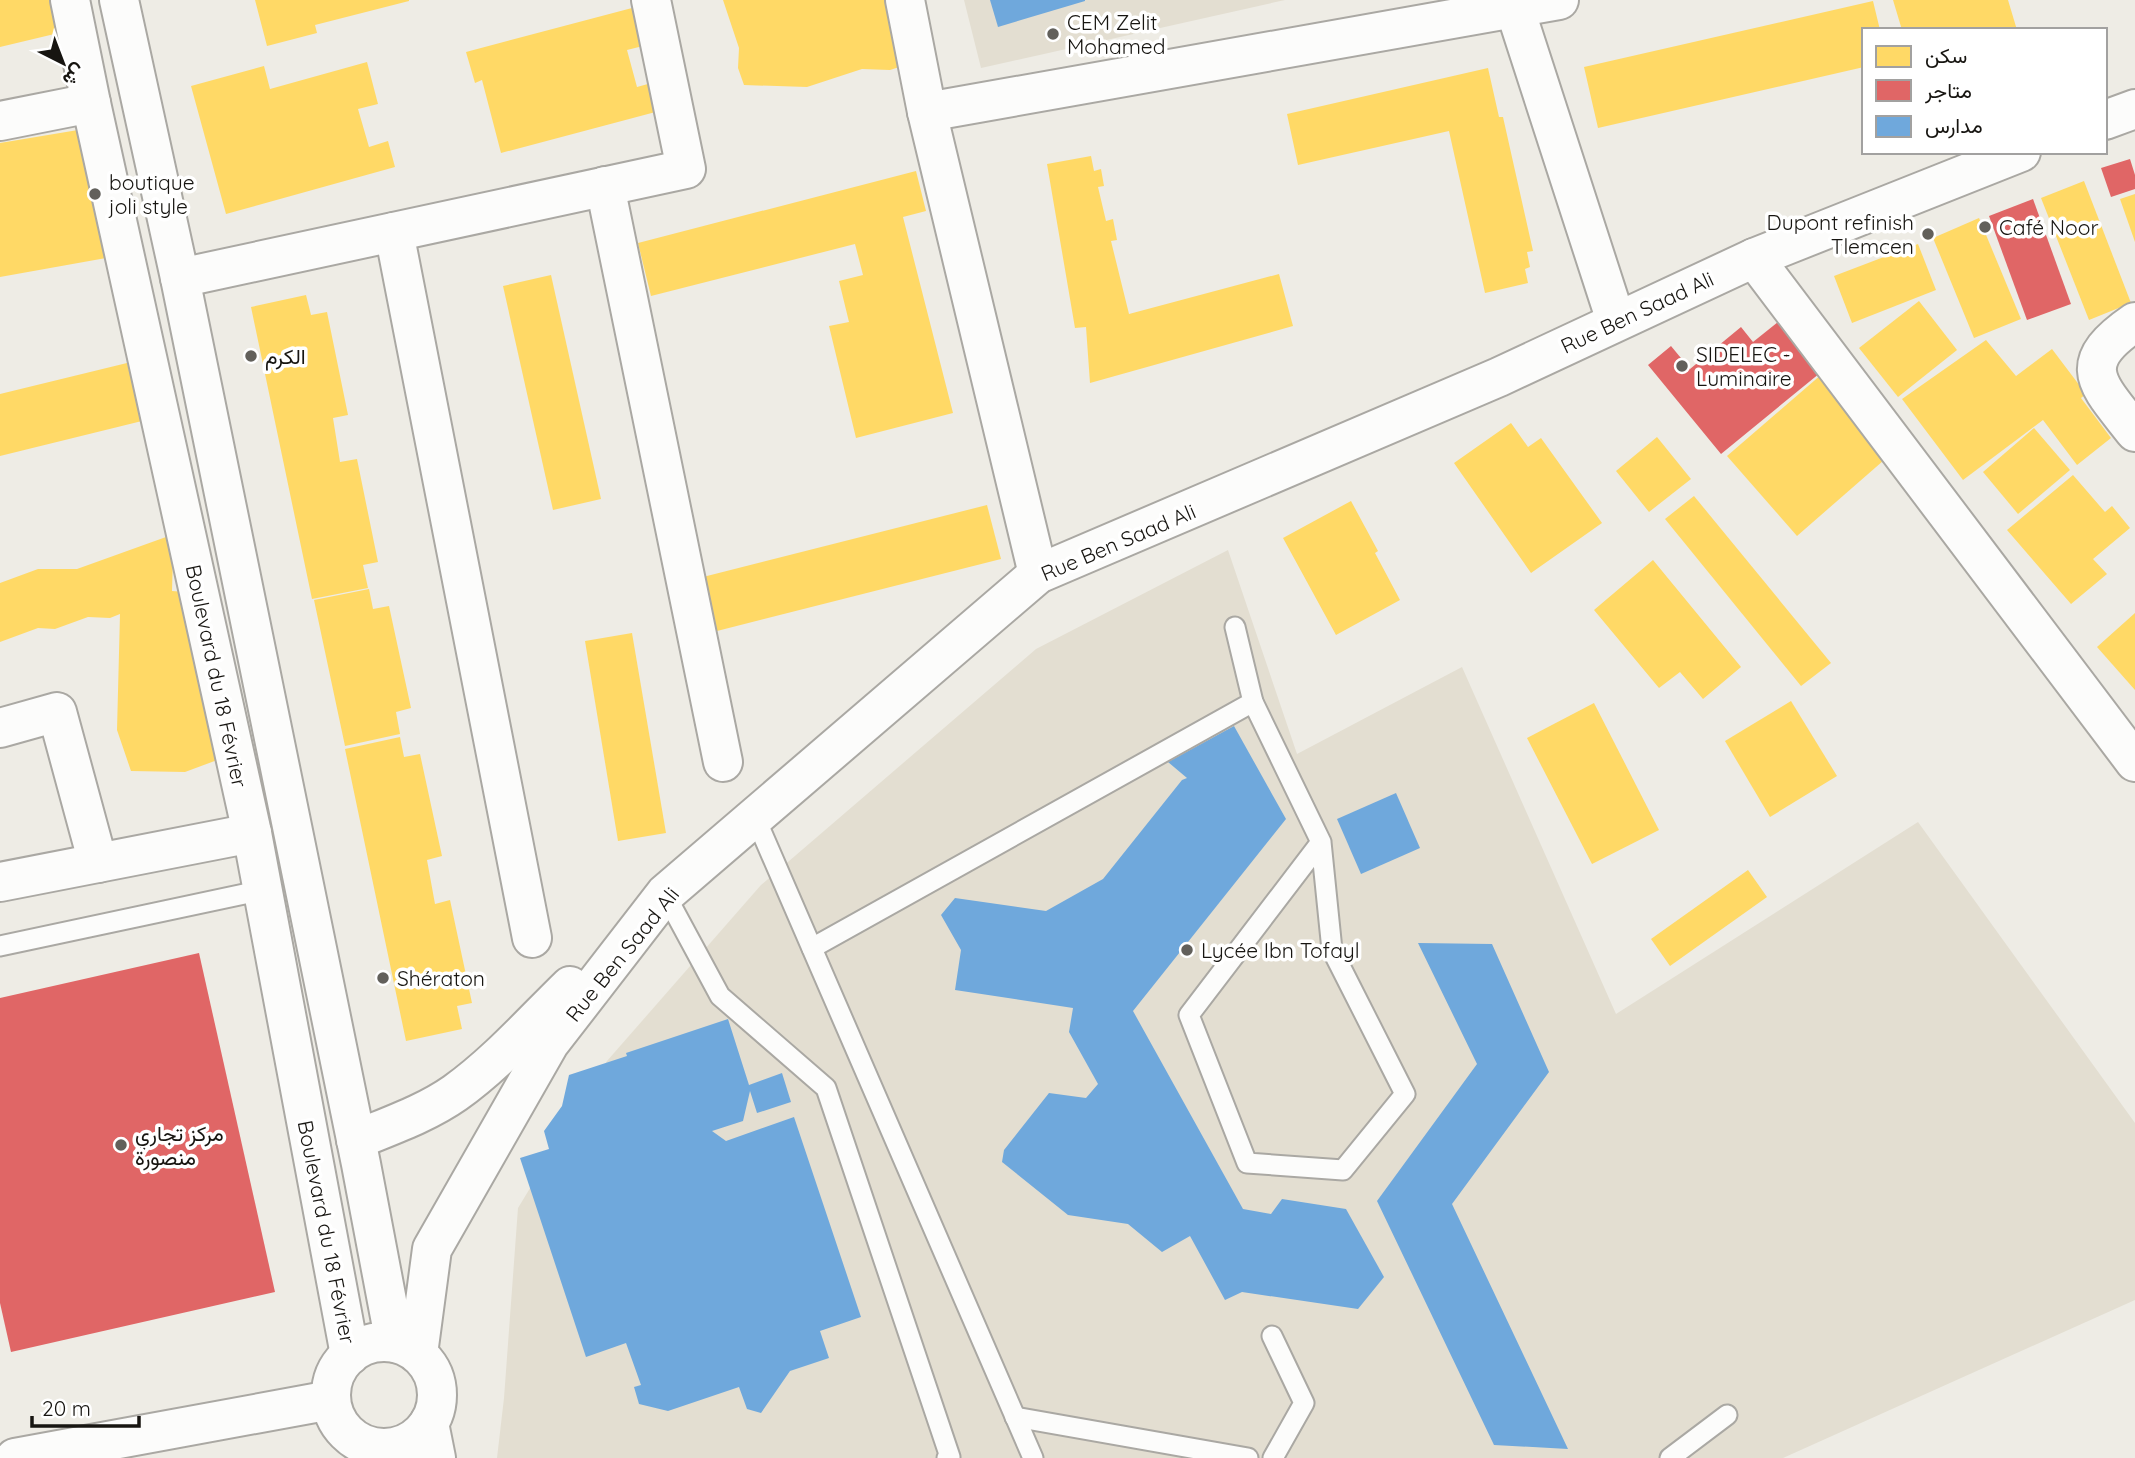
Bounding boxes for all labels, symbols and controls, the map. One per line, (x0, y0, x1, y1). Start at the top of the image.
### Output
place label: CEM Zelit Mohamed (1067, 9, 1165, 59)
marker: CEM Zelit Mohamed (1045, 26, 1061, 42)
north arrow (28, 28, 98, 98)
legend (1862, 28, 2107, 154)
text: سكن (1925, 42, 1967, 68)
text: ش (58, 59, 91, 92)
text: متاجر (1924, 77, 1972, 104)
text: مدارس (1925, 112, 1983, 139)
place label: boutique joli style (108, 169, 195, 219)
marker: boutique joli style (87, 186, 103, 202)
place label: Dupont refinish Tlemcen (1767, 209, 1914, 259)
place label: Café Noor (1999, 214, 2099, 240)
marker: Café Noor (1977, 219, 1993, 235)
marker: Dupont refinish Tlemcen (1920, 226, 1936, 242)
street label: Rue Ben Saad Ali (1556, 265, 1718, 359)
place label: SIDELEC - Luminaire (1696, 341, 1792, 391)
place label: الكرم (265, 343, 306, 371)
marker: الكرم (243, 348, 259, 364)
marker: SIDELEC - Luminaire (1674, 358, 1690, 374)
street label: Rue Ben Saad Ali (1037, 498, 1199, 586)
street label: Boulevard du 18 Février (181, 562, 253, 790)
street label: Rue Ben Saad Ali (560, 881, 684, 1027)
place label: Lycée Ibn Tofayl (1201, 937, 1360, 963)
marker: Lycée Ibn Tofayl (1179, 942, 1195, 958)
place label: Shératon (397, 965, 485, 991)
marker: Shératon (375, 970, 391, 986)
street label: Boulevard du 18 Février (293, 1118, 361, 1346)
place label: مركز تجاري منصورة (135, 1120, 224, 1171)
marker: مركز تجاري منصورة (113, 1137, 129, 1153)
scale bar (32, 1384, 138, 1428)
text: 20 m (42, 1395, 91, 1421)

